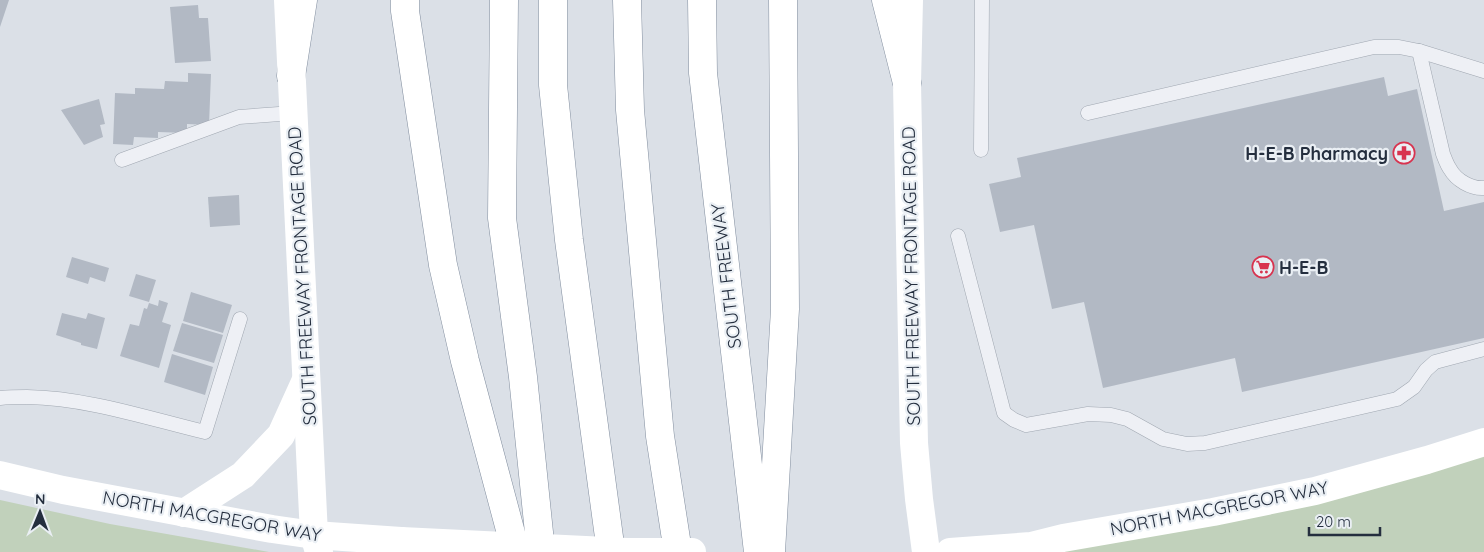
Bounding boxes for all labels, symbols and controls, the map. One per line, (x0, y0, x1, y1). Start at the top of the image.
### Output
street label: SOUTH FREEWAY FRONTAGE ROAD (283, 126, 321, 426)
street label: SOUTH FREEWAY FRONTAGE ROAD (897, 126, 925, 426)
pharmacy icon: H-E-B Pharmacy (1392, 141, 1416, 165)
place label: H-E-B Pharmacy (1245, 142, 1388, 165)
street label: SOUTH FREEWAY (706, 202, 746, 350)
supermarket icon: H-E-B (1251, 255, 1275, 279)
place label: H-E-B (1279, 256, 1328, 279)
street label: NORTH MACGREGOR WAY (1108, 476, 1330, 540)
street label: NORTH MACGREGOR WAY (101, 485, 323, 547)
north arrow (15, 487, 65, 537)
text: N (35, 490, 46, 508)
scale bar (1309, 504, 1380, 536)
text: 20 m (1316, 512, 1351, 531)

